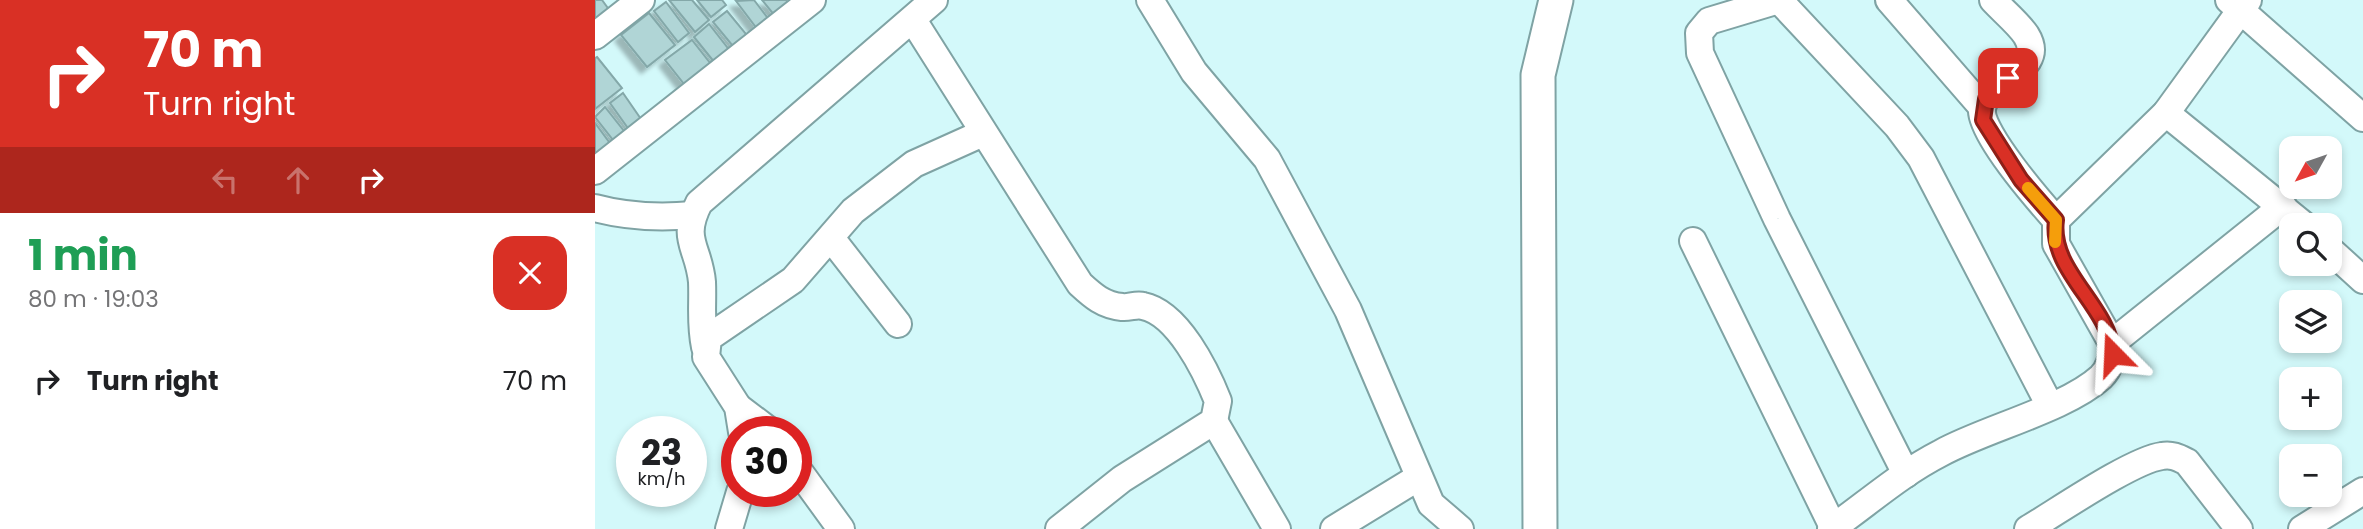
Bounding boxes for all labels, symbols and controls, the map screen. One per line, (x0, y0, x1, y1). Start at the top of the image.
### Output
text: 70 m (143, 16, 263, 84)
icon: right (28, 28, 119, 119)
pin (1978, 48, 2038, 108)
icon: arrive (1989, 59, 2027, 97)
text: Turn right (143, 81, 295, 126)
north arrow (2279, 136, 2341, 200)
map controls (2279, 136, 2342, 507)
icon: left (206, 161, 244, 199)
icon: ahead (279, 161, 317, 199)
icon: right (352, 161, 390, 199)
button: search (2279, 213, 2342, 276)
text: 1 min (28, 226, 138, 285)
button: close (493, 236, 567, 310)
text: 80 m · 19:03 (28, 283, 159, 315)
button: layers (2279, 290, 2342, 353)
position arrow (2076, 317, 2150, 391)
icon: right (28, 362, 66, 400)
text: Turn right (87, 363, 219, 399)
text: 70 m (503, 363, 567, 399)
button: + (2279, 367, 2342, 430)
speed limit sign: 30 (721, 416, 812, 507)
text: 23 (641, 428, 682, 477)
button: − (2279, 444, 2342, 507)
text: km/h (638, 466, 685, 491)

